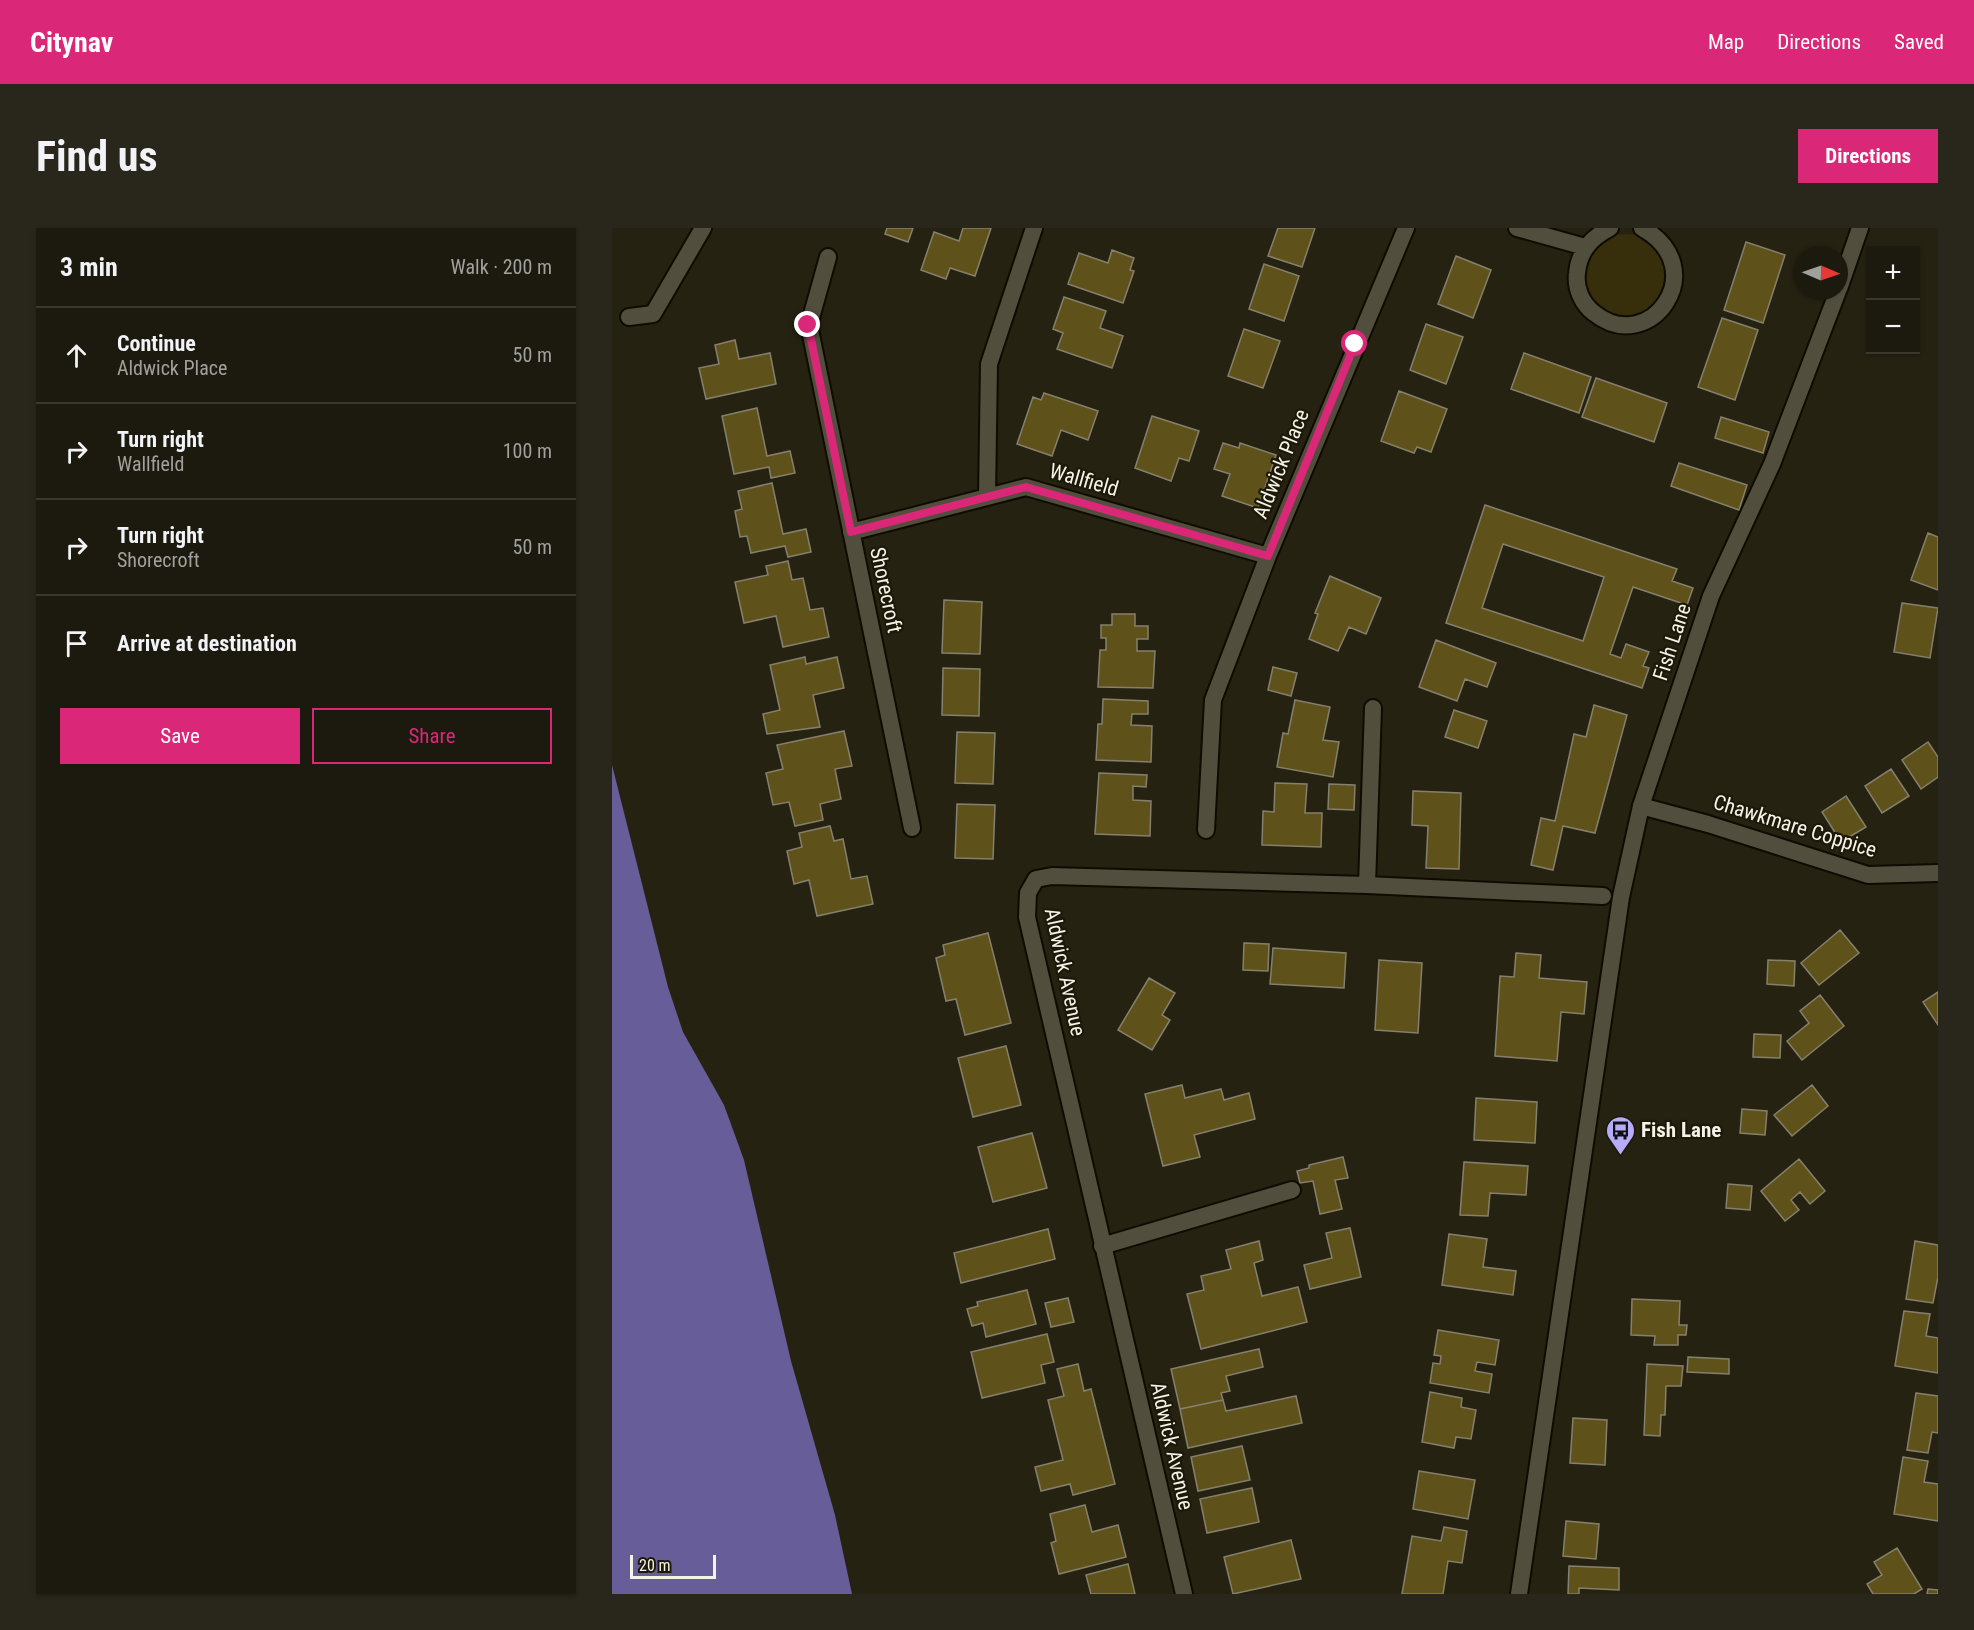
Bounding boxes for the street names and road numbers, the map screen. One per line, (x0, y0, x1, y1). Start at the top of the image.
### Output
street label: Aldwick Place (1248, 406, 1314, 522)
street label: Wallfield (1047, 459, 1121, 501)
street label: Shorecroft (865, 545, 907, 635)
street label: Fish Lane (1648, 600, 1696, 684)
street label: Chawkmare Coppice (1710, 790, 1880, 862)
street label: Aldwick Avenue (1040, 906, 1090, 1038)
street label: Aldwick Avenue (1146, 1380, 1198, 1512)

